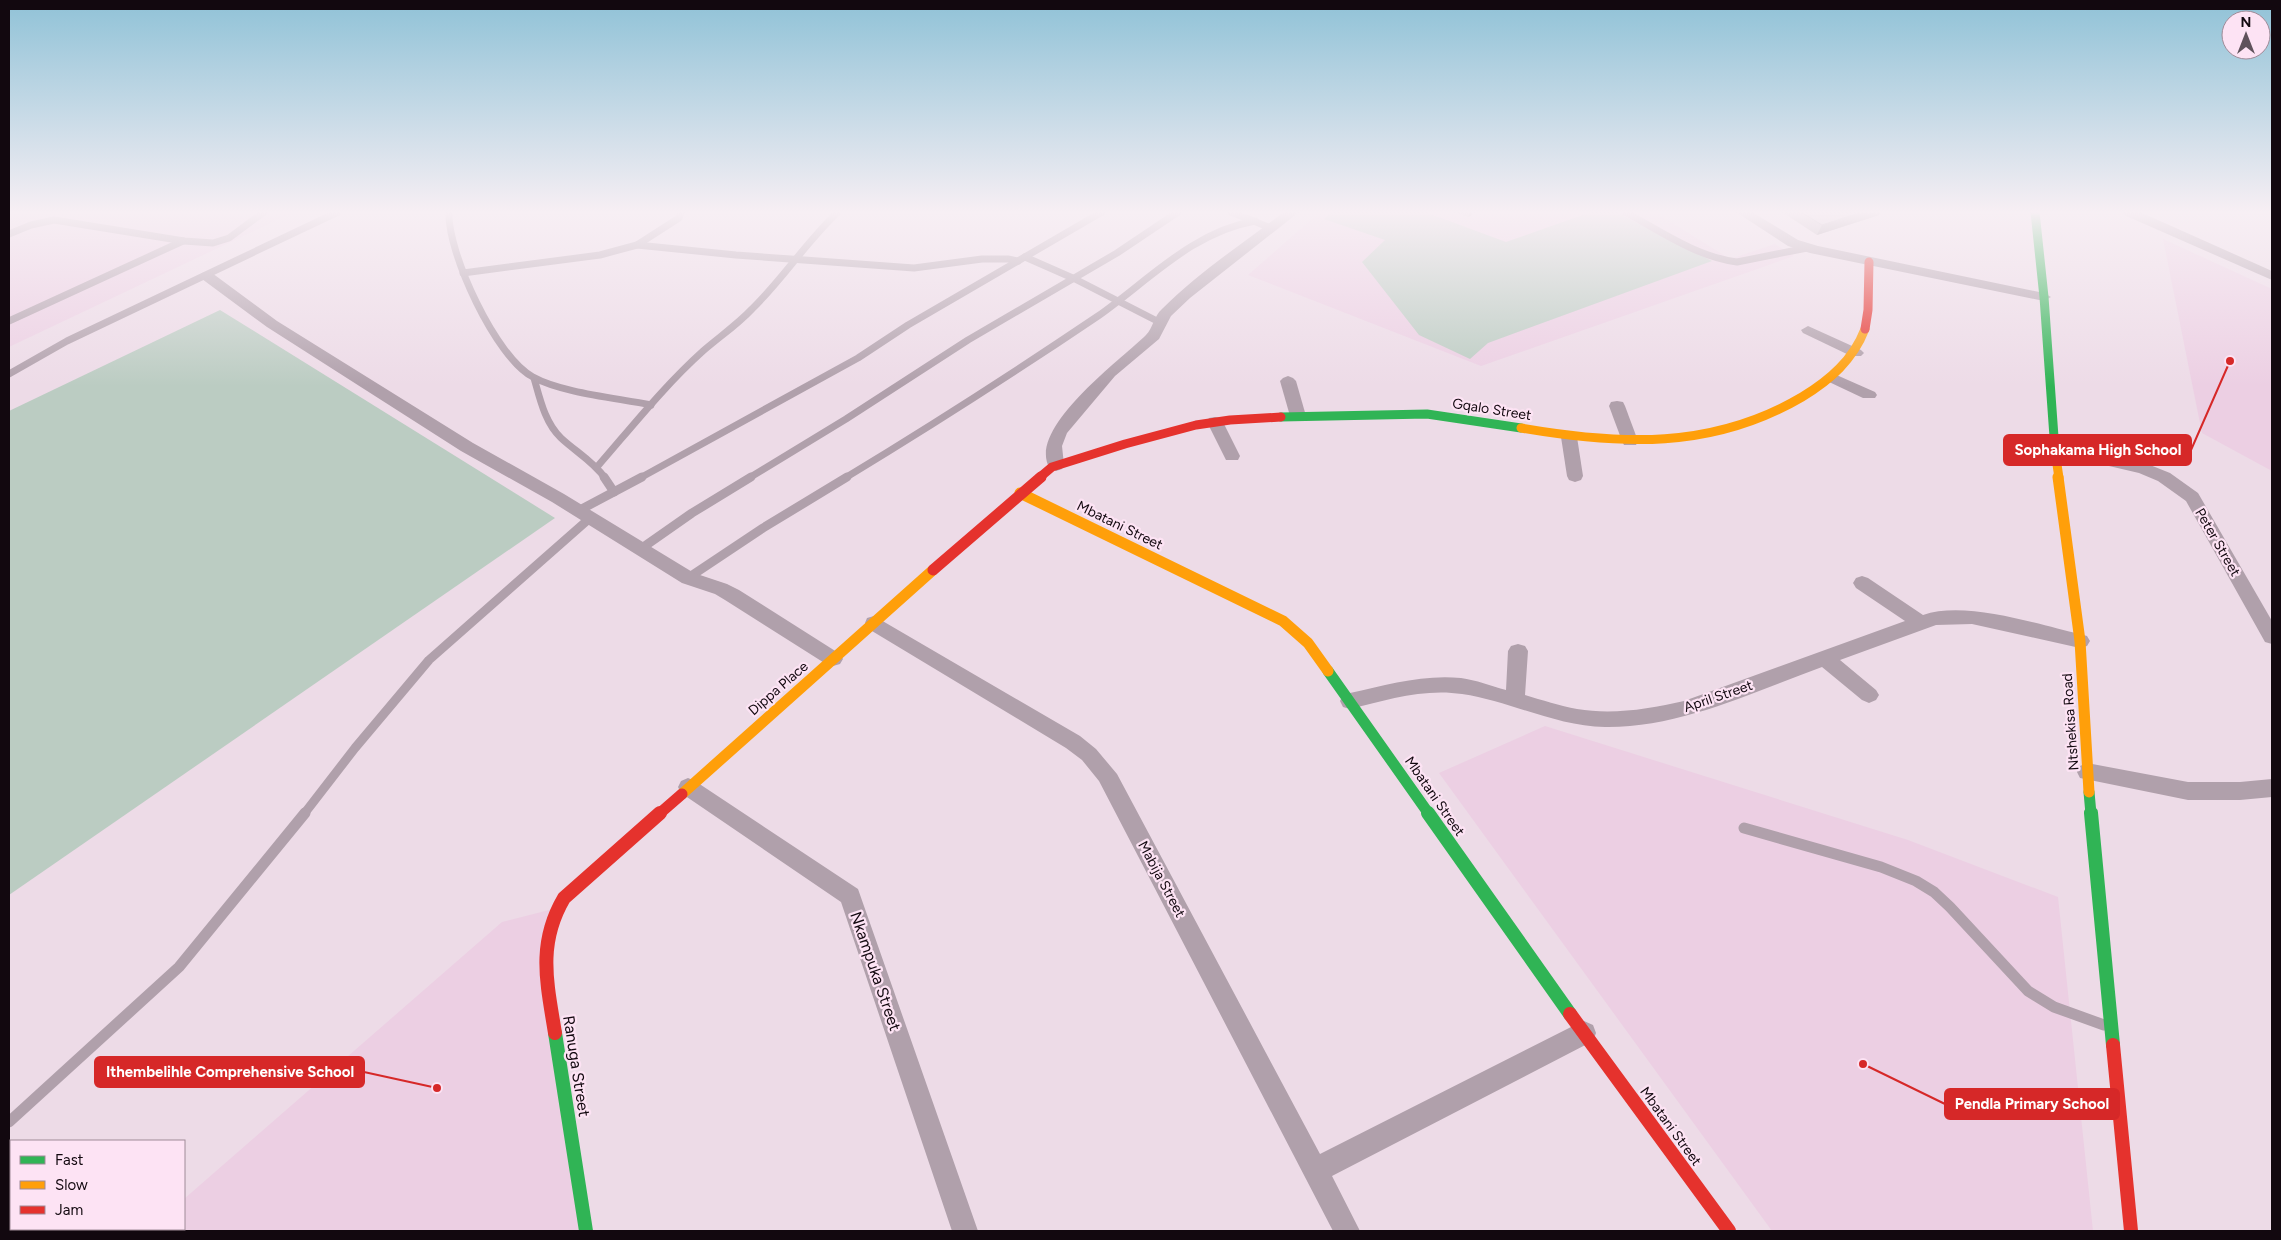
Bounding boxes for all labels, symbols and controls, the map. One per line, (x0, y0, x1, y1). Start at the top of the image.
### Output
north arrow (2221, 10, 2271, 60)
text: N (2241, 14, 2251, 31)
street label: Gqalo Street (1451, 395, 1533, 424)
callout: Sophakama High School (2004, 435, 2191, 465)
text: Sophakama High School (2015, 441, 2181, 459)
street label: Mbatani Street (1074, 497, 1165, 554)
street label: Peter Street (2191, 505, 2244, 579)
street label: Dippa Place (745, 658, 812, 719)
street label: Ntshekisa Road (2059, 673, 2082, 771)
street label: April Street (1682, 677, 1755, 716)
street label: Mbatani Street (1401, 753, 1468, 839)
street label: Mabija Street (1134, 838, 1189, 920)
street label: Nkampuka Street (846, 909, 905, 1033)
street label: Ranuga Street (559, 1014, 594, 1118)
callout: Ithembelihle Comprehensive School (95, 1057, 364, 1087)
text: Ithembelihle Comprehensive School (106, 1063, 354, 1081)
street label: Mbatani Street (1636, 1084, 1705, 1169)
callout: Pendla Primary School (1945, 1089, 2119, 1119)
text: Pendla Primary School (1955, 1095, 2109, 1113)
legend (10, 1140, 185, 1230)
text: Fast (55, 1151, 84, 1169)
text: Slow (55, 1176, 88, 1194)
text: Jam (55, 1201, 83, 1219)

